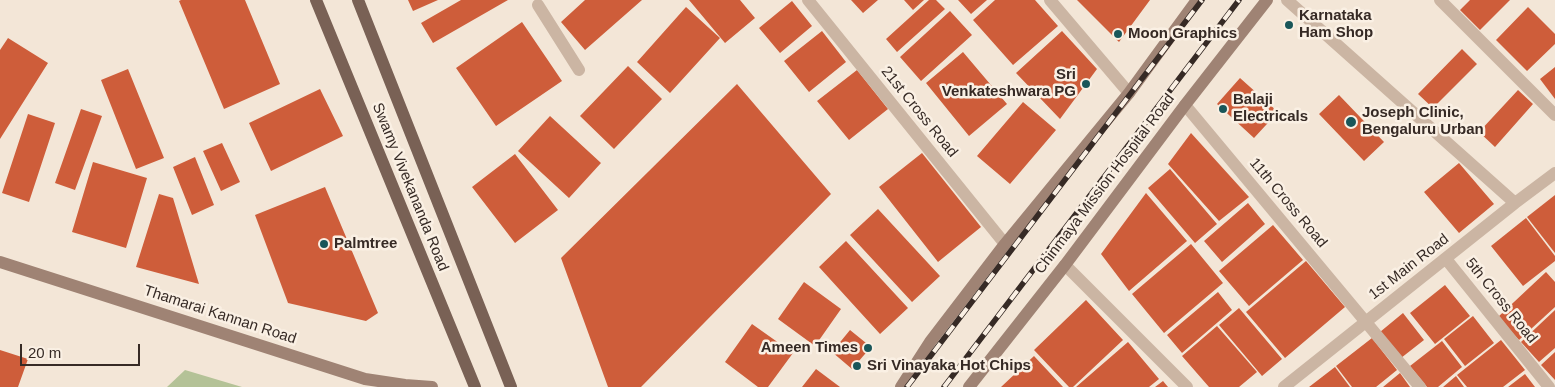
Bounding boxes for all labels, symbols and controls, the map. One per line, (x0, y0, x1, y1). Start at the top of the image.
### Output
place label: Karnataka Ham Shop (1299, 7, 1373, 42)
marker: Karnataka Ham Shop (1283, 19, 1295, 31)
place label: Moon Graphics (1128, 25, 1237, 43)
marker: Moon Graphics (1112, 28, 1124, 40)
street label: 21st Cross Road (877, 63, 961, 161)
place label: Sri Venkateshwara PG (942, 66, 1076, 101)
marker: Sri Venkateshwara PG (1080, 78, 1092, 90)
street label: Chinmaya Mission Hospital Road (1031, 90, 1179, 278)
place label: Balaji Electricals (1233, 91, 1308, 126)
street label: Swamy Vivekananda Road (368, 100, 452, 274)
marker: Balaji Electricals (1217, 103, 1229, 115)
place label: Joseph Clinic, Bengaluru Urban (1362, 104, 1484, 139)
marker: Joseph Clinic, Bengaluru Urban (1344, 115, 1358, 129)
street label: 11th Cross Road (1245, 155, 1331, 251)
street label: 1st Main Road (1365, 230, 1453, 304)
place label: Palmtree (334, 235, 397, 253)
marker: Palmtree (318, 238, 330, 250)
street label: 5th Cross Road (1461, 255, 1541, 347)
street label: Thamarai Kannan Road (141, 282, 299, 348)
scale bar (22, 334, 142, 366)
place label: Ameen Times (761, 339, 858, 357)
marker: Ameen Times (862, 342, 874, 354)
text: 20 m (28, 344, 61, 361)
place label: Sri Vinayaka Hot Chips (867, 357, 1031, 375)
marker: Sri Vinayaka Hot Chips (851, 360, 863, 372)

